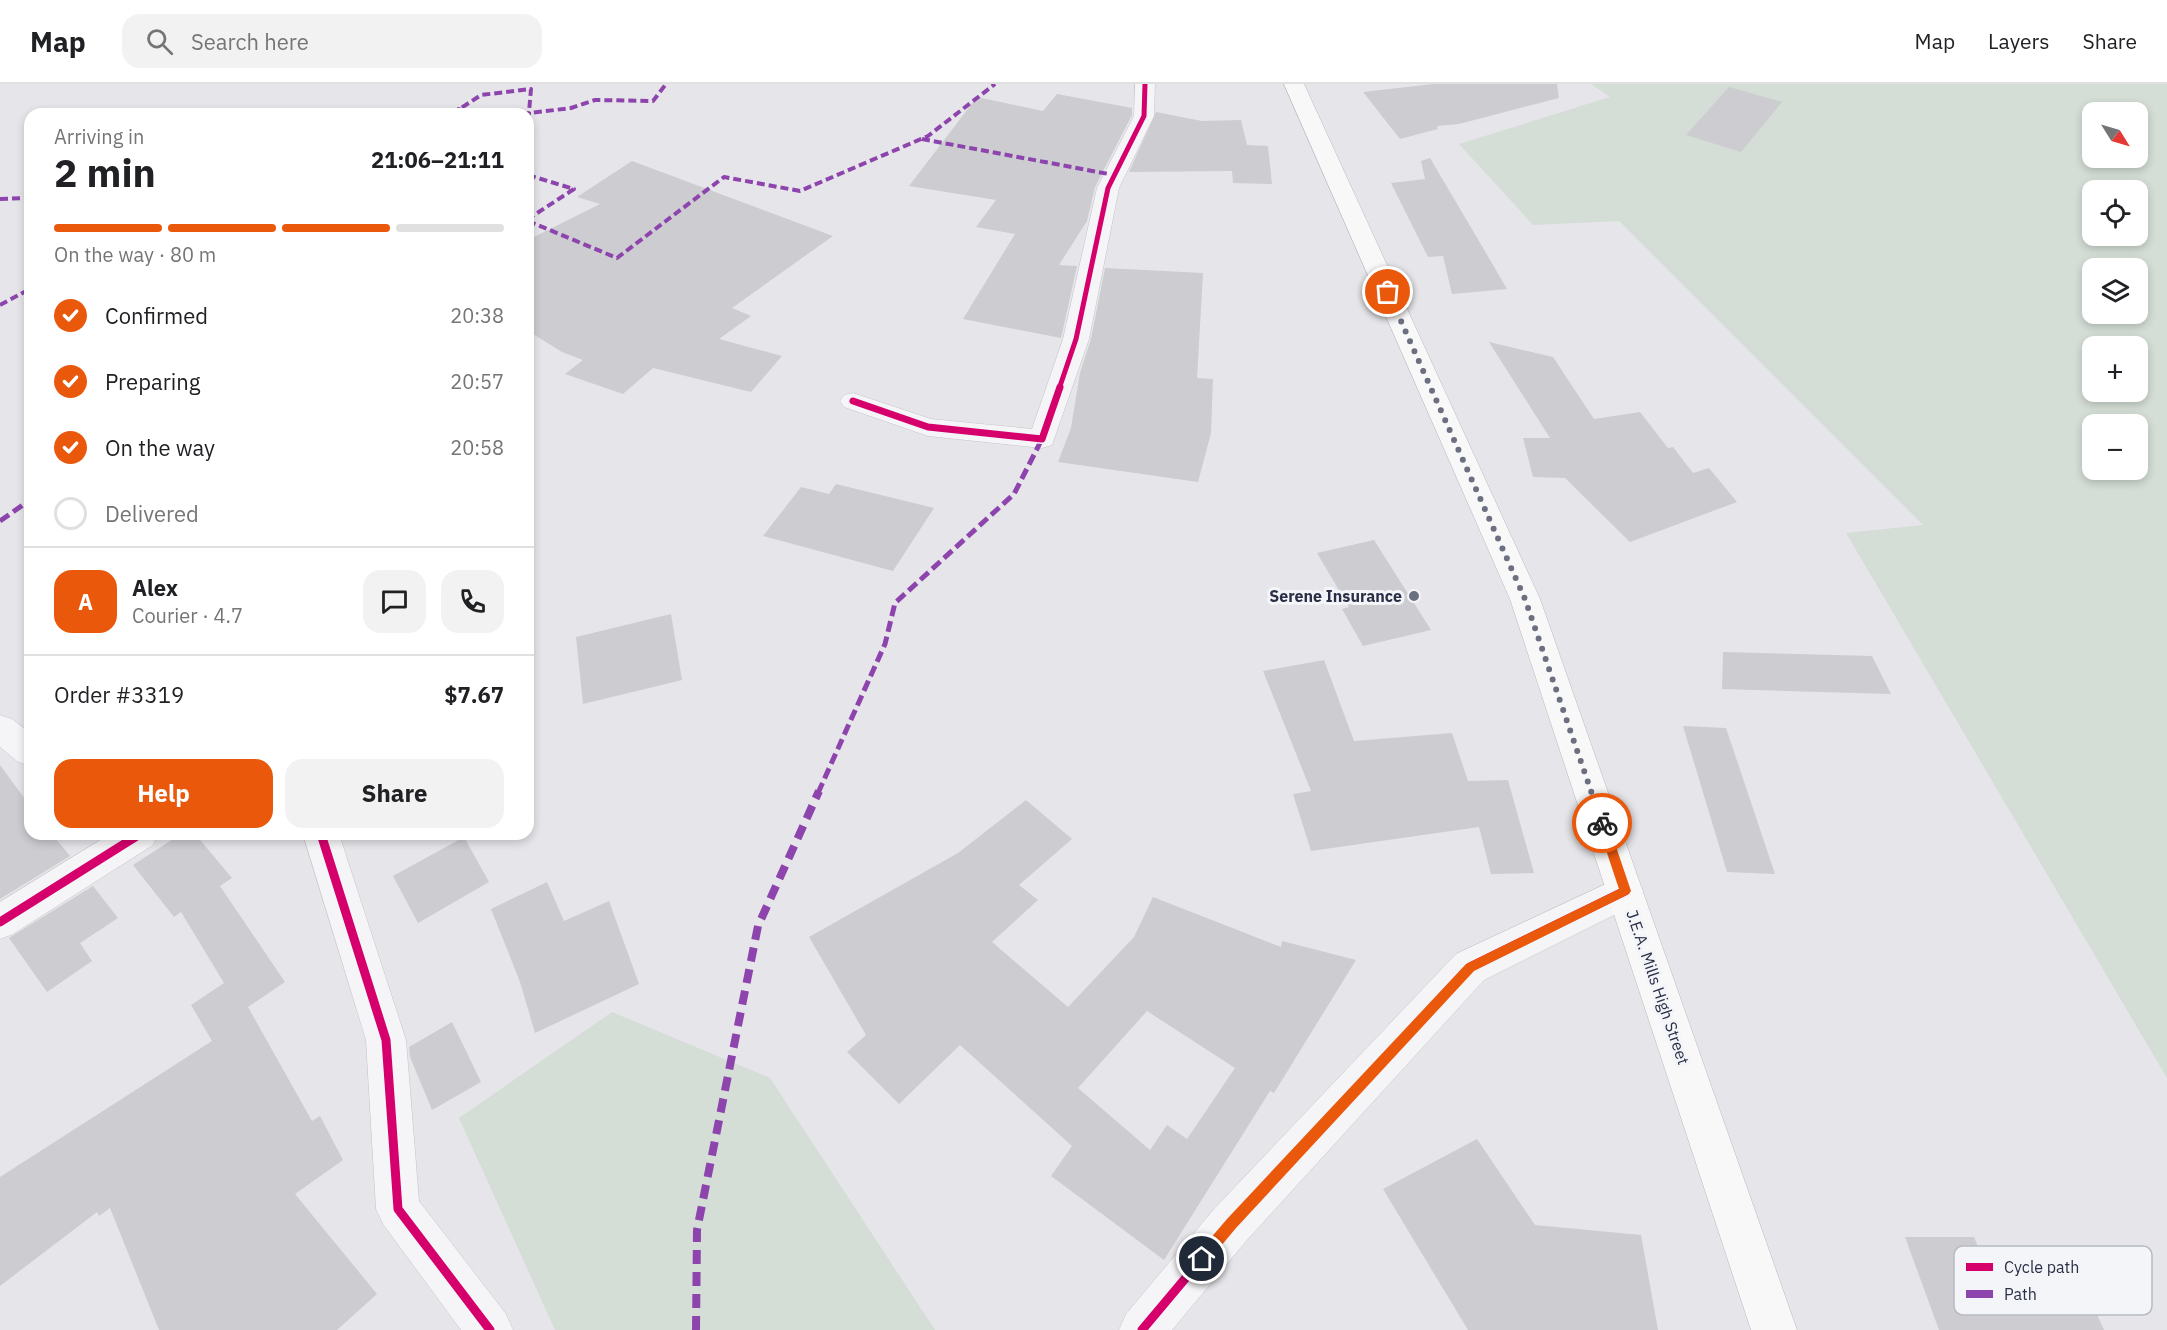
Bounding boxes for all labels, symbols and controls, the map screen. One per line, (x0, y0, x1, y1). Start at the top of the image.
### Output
search box (122, 14, 542, 68)
text: Map (30, 23, 86, 60)
icon: search (143, 25, 176, 58)
text: Search here (191, 27, 309, 56)
text: Map (1915, 27, 1955, 55)
text: Layers (1988, 27, 2050, 55)
text: Share (2083, 27, 2137, 55)
north arrow (2082, 102, 2148, 168)
map controls (2082, 102, 2148, 480)
text: Arriving in (54, 123, 144, 150)
text: 21:06–21:11 (371, 145, 504, 174)
text: 2 min (54, 147, 156, 198)
button: locate (2082, 180, 2148, 246)
text: On the way · 80 m (54, 241, 216, 268)
button: layers (2082, 258, 2148, 324)
pin (1362, 266, 1413, 317)
icon: bag (1371, 275, 1404, 308)
icon: check (54, 299, 87, 332)
text: Confirmed (105, 301, 208, 330)
text: 20:38 (450, 302, 504, 329)
button: + (2082, 336, 2148, 402)
icon: check (54, 365, 87, 398)
text: Preparing (105, 367, 200, 396)
text: 20:57 (450, 368, 504, 395)
button: − (2082, 414, 2148, 480)
icon: check (54, 431, 87, 464)
text: On the way (105, 433, 215, 462)
text: 20:58 (450, 434, 504, 461)
text: Delivered (105, 499, 199, 528)
button: chat (363, 570, 426, 633)
button: phone (441, 570, 504, 633)
text: Alex (132, 573, 178, 602)
place label: Serene Insurance (1269, 586, 1402, 606)
text: A (78, 587, 93, 616)
marker: Serene Insurance (1407, 589, 1421, 603)
text: Courier · 4.7 (132, 602, 243, 629)
text: Order #3319 (54, 680, 184, 709)
text: $7.67 (444, 680, 504, 709)
button: Help (54, 759, 273, 828)
button: Share (285, 759, 504, 828)
courier (1572, 793, 1632, 853)
icon: bike (1586, 807, 1619, 840)
street label: J.E.A. Mills High Street (1622, 907, 1694, 1067)
pin (1176, 1233, 1227, 1284)
icon: home (1185, 1242, 1218, 1275)
legend (1954, 1246, 2152, 1315)
text: Cycle path (2004, 1257, 2079, 1277)
text: Path (2004, 1284, 2037, 1304)

